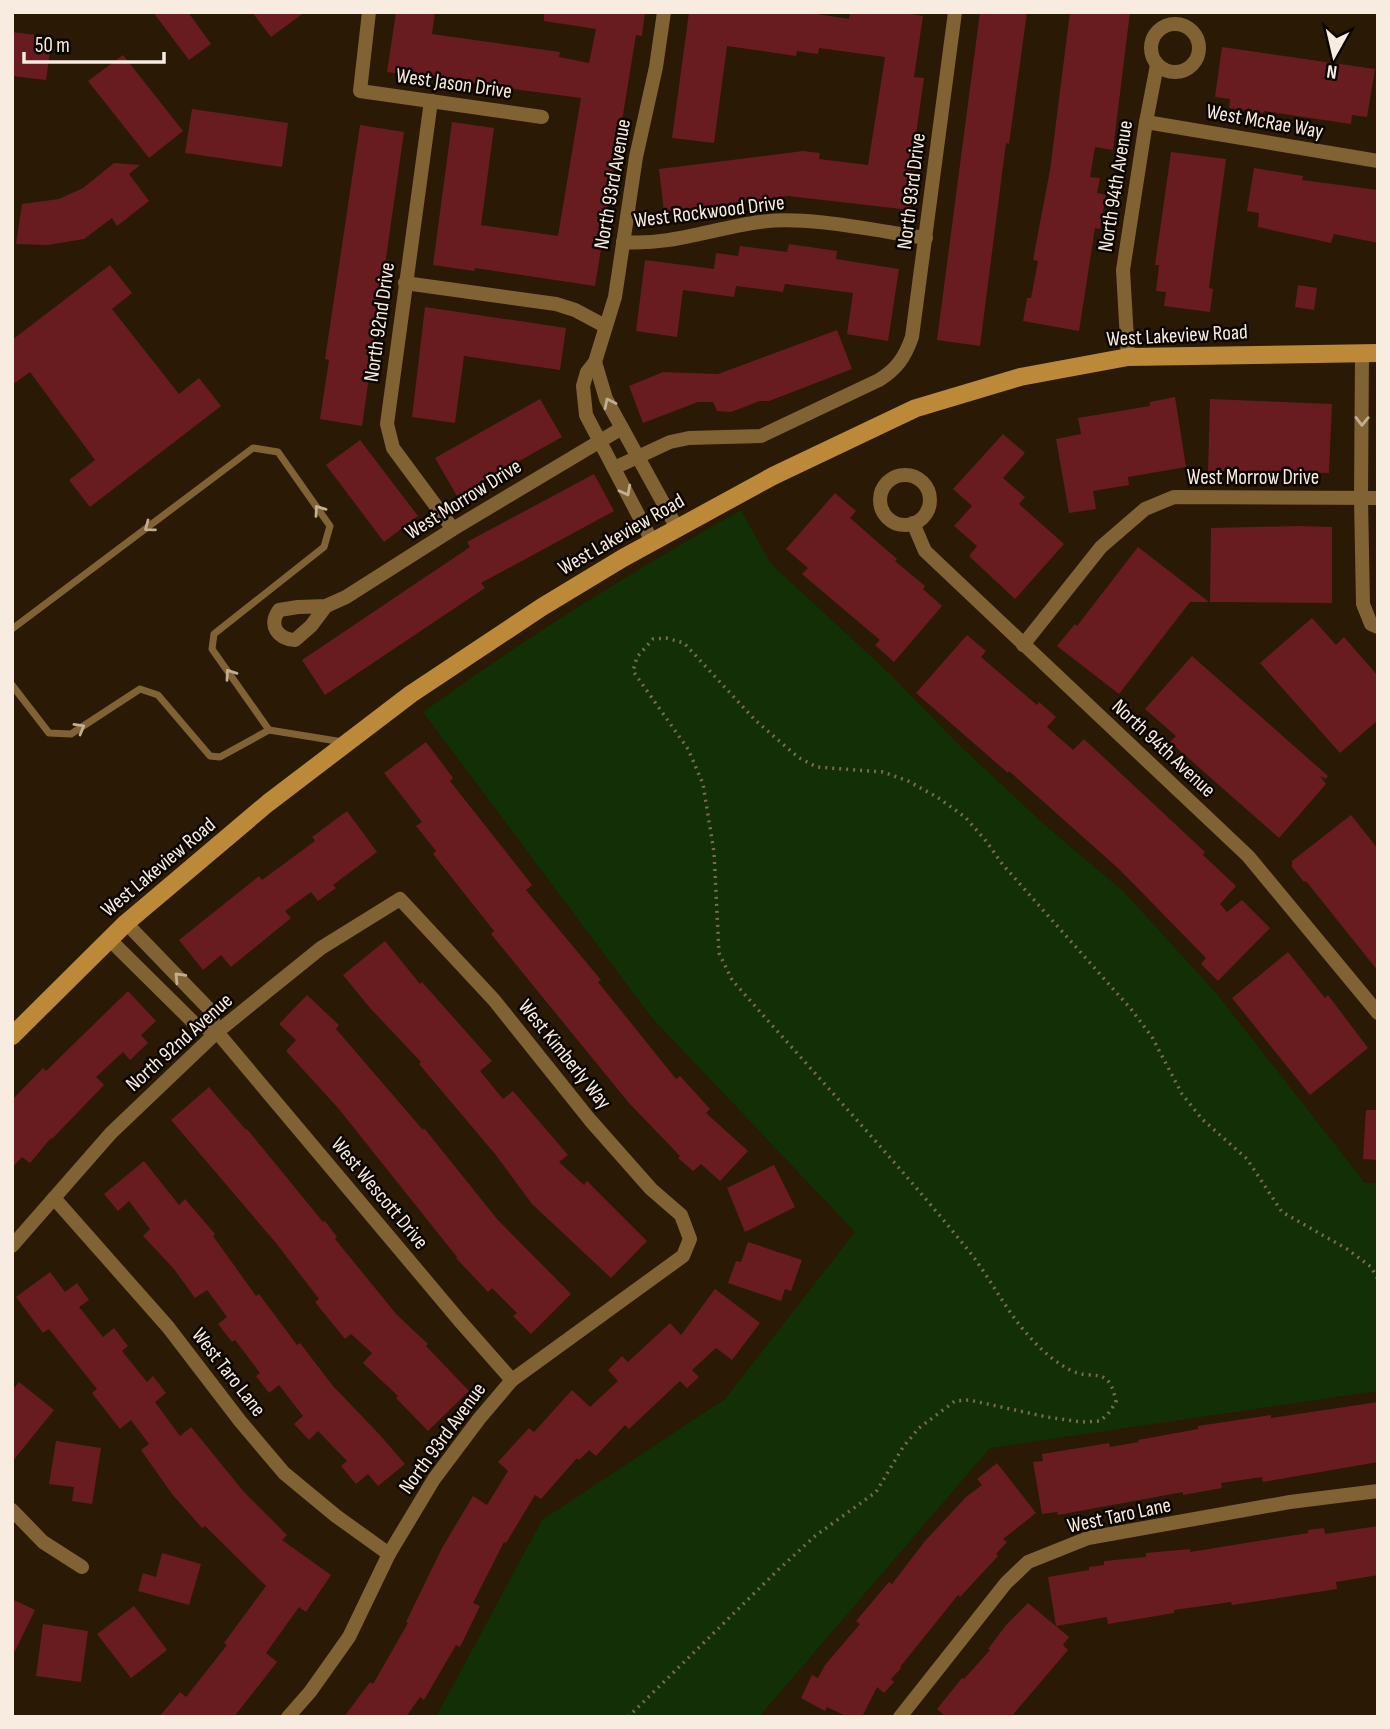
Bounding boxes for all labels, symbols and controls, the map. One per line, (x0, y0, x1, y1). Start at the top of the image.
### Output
scale bar (24, 21, 164, 65)
north arrow (1299, 21, 1369, 91)
text: 50 m (35, 33, 70, 58)
text: N (1325, 59, 1338, 83)
street label: West Jason Drive (394, 63, 513, 104)
street label: West McRae Way (1204, 99, 1325, 144)
street label: North 93rd Avenue (589, 117, 636, 251)
street label: North 94th Avenue (1093, 119, 1138, 254)
street label: North 93rd Drive (892, 131, 931, 251)
street label: West Rockwood Drive (632, 190, 786, 233)
street label: North 92nd Drive (359, 261, 400, 383)
street label: West Lakeview Road (1106, 319, 1248, 352)
one-way arrow (604, 398, 618, 410)
one-way arrow (1354, 416, 1369, 427)
street label: West Morrow Drive (401, 454, 526, 545)
street label: West Morrow Drive (1187, 465, 1319, 490)
one-way arrow (618, 484, 631, 496)
street label: West Lakeview Road (554, 488, 689, 581)
one-way arrow (315, 505, 327, 518)
one-way arrow (144, 518, 156, 531)
one-way arrow (226, 669, 238, 682)
street label: North 94th Avenue (1107, 694, 1221, 803)
one-way arrow (72, 723, 85, 736)
street label: West Lakeview Road (96, 812, 221, 922)
one-way arrow (174, 973, 187, 986)
street label: North 92nd Avenue (121, 988, 238, 1097)
street label: West Kimberly Way (513, 995, 616, 1114)
street label: West Wescott Drive (326, 1132, 434, 1254)
street label: West Taro Lane (186, 1323, 271, 1421)
street label: North 93rd Avenue (394, 1378, 491, 1499)
street label: West Taro Lane (1065, 1492, 1173, 1539)

